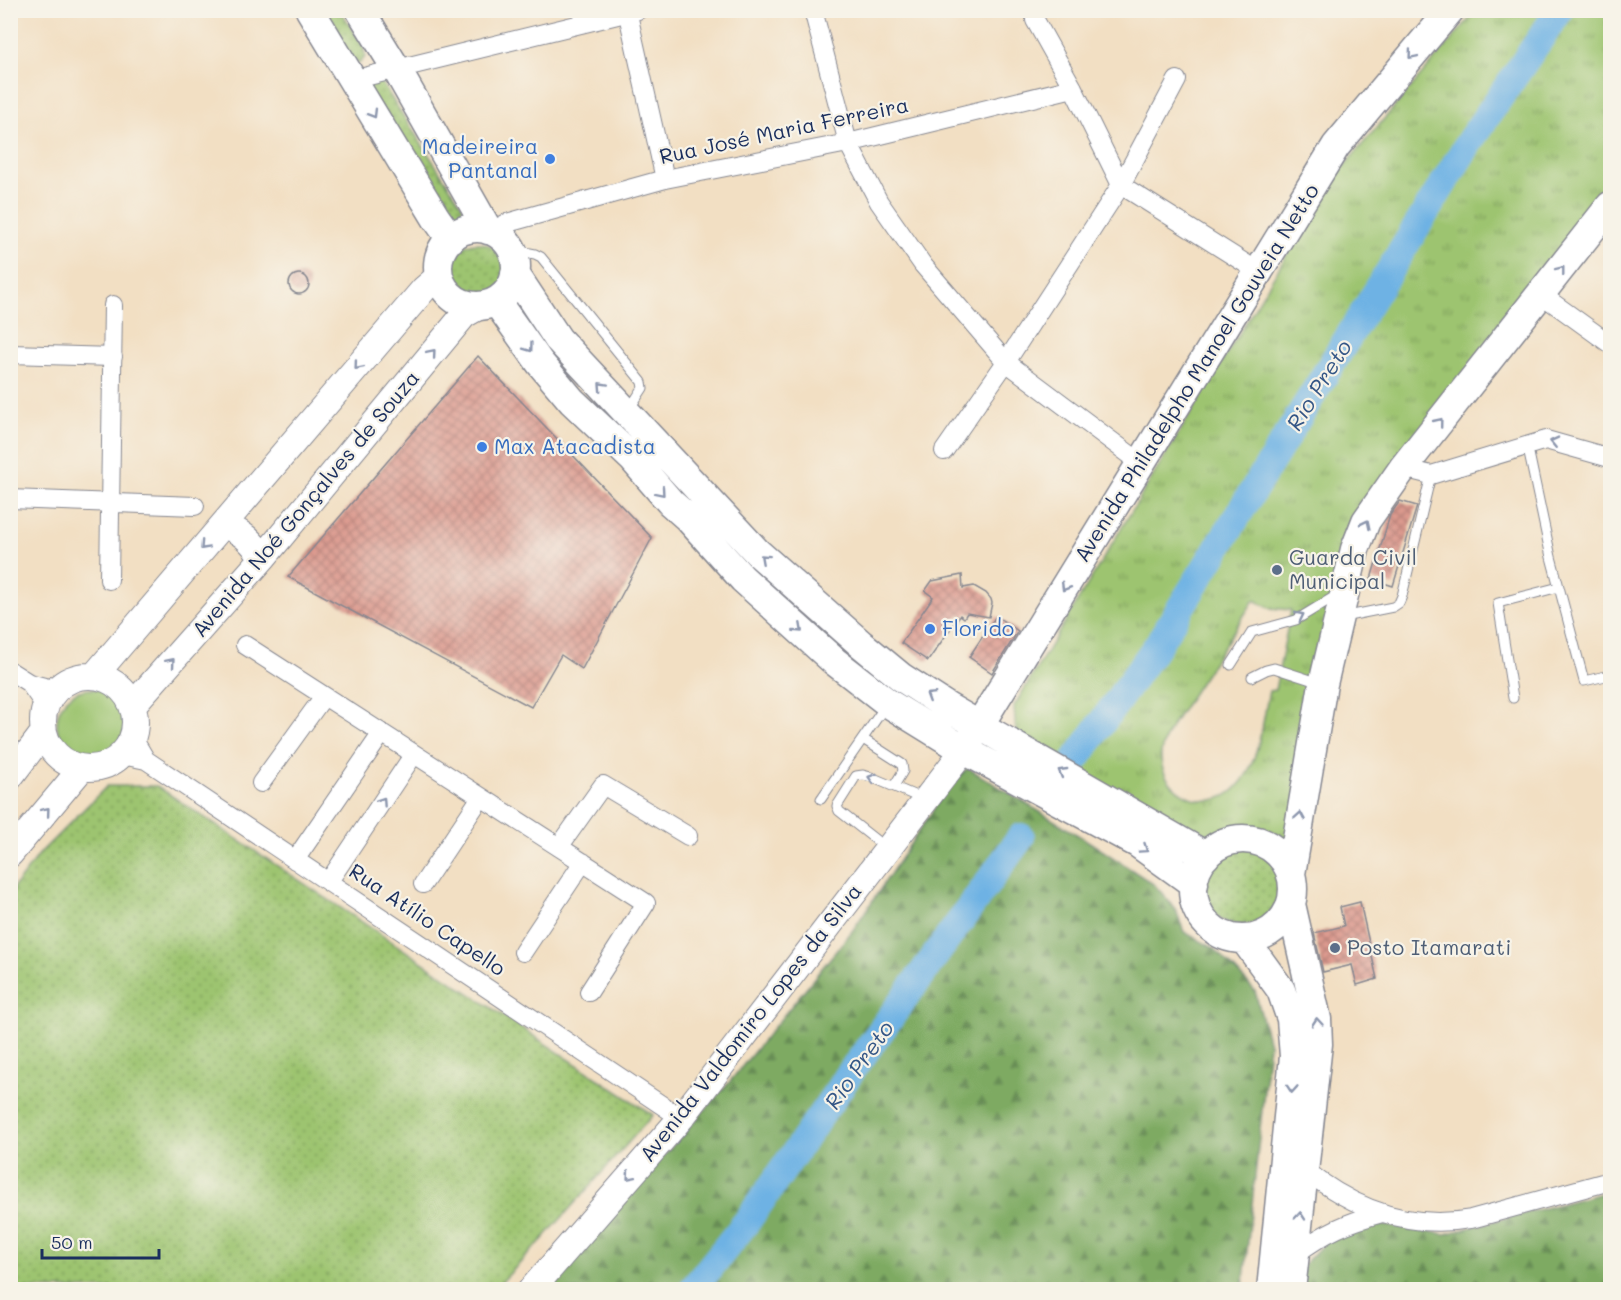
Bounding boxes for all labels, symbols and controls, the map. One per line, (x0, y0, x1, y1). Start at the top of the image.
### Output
one-way arrow (1408, 48, 1419, 59)
street label: Rua José Maria Ferreira (657, 90, 911, 169)
one-way arrow (365, 108, 377, 118)
place label: Madeireira Pantanal (422, 132, 538, 183)
marker: Madeireira Pantanal (543, 152, 557, 166)
street label: Avenida Philadelpho Manoel Gouveia Netto (1067, 178, 1324, 566)
one-way arrow (1553, 266, 1564, 277)
water label: Rio Preto (1279, 334, 1358, 436)
one-way arrow (522, 342, 533, 353)
one-way arrow (425, 349, 436, 360)
one-way arrow (354, 359, 365, 370)
street label: Avenida Noé Gonçalves de Souza (185, 364, 425, 642)
one-way arrow (598, 382, 609, 393)
one-way arrow (1432, 418, 1443, 429)
place label: Max Atacadista (494, 432, 656, 459)
one-way arrow (1549, 437, 1559, 450)
marker: Max Atacadista (475, 440, 489, 454)
one-way arrow (654, 485, 665, 496)
one-way arrow (1359, 520, 1370, 530)
one-way arrow (200, 539, 211, 550)
place label: Guarda Civil Municipal (1289, 543, 1417, 594)
one-way arrow (760, 554, 771, 565)
marker: Guarda Civil Municipal (1270, 563, 1284, 577)
one-way arrow (1060, 581, 1072, 591)
one-way arrow (1294, 612, 1305, 624)
place label: Florido (942, 614, 1014, 641)
one-way arrow (792, 622, 803, 633)
marker: Florido (923, 622, 937, 636)
one-way arrow (164, 658, 175, 669)
one-way arrow (926, 692, 936, 704)
one-way arrow (1058, 768, 1068, 779)
one-way arrow (867, 773, 878, 785)
one-way arrow (375, 797, 386, 808)
one-way arrow (39, 807, 50, 818)
one-way arrow (1293, 811, 1306, 821)
one-way arrow (1138, 841, 1148, 853)
street label: Rua Atílio Capello (344, 856, 511, 981)
street label: Avenida Valdomiro Lopes da Silva (633, 878, 867, 1166)
place label: Posto Itamarati (1347, 933, 1512, 960)
marker: Posto Itamarati (1328, 941, 1342, 955)
water label: Rio Preto (818, 1015, 900, 1115)
one-way arrow (1310, 1017, 1323, 1026)
one-way arrow (1286, 1084, 1299, 1093)
one-way arrow (626, 1170, 637, 1180)
one-way arrow (1293, 1211, 1306, 1220)
scale bar (42, 1222, 159, 1260)
text: 50 m (51, 1230, 93, 1254)

